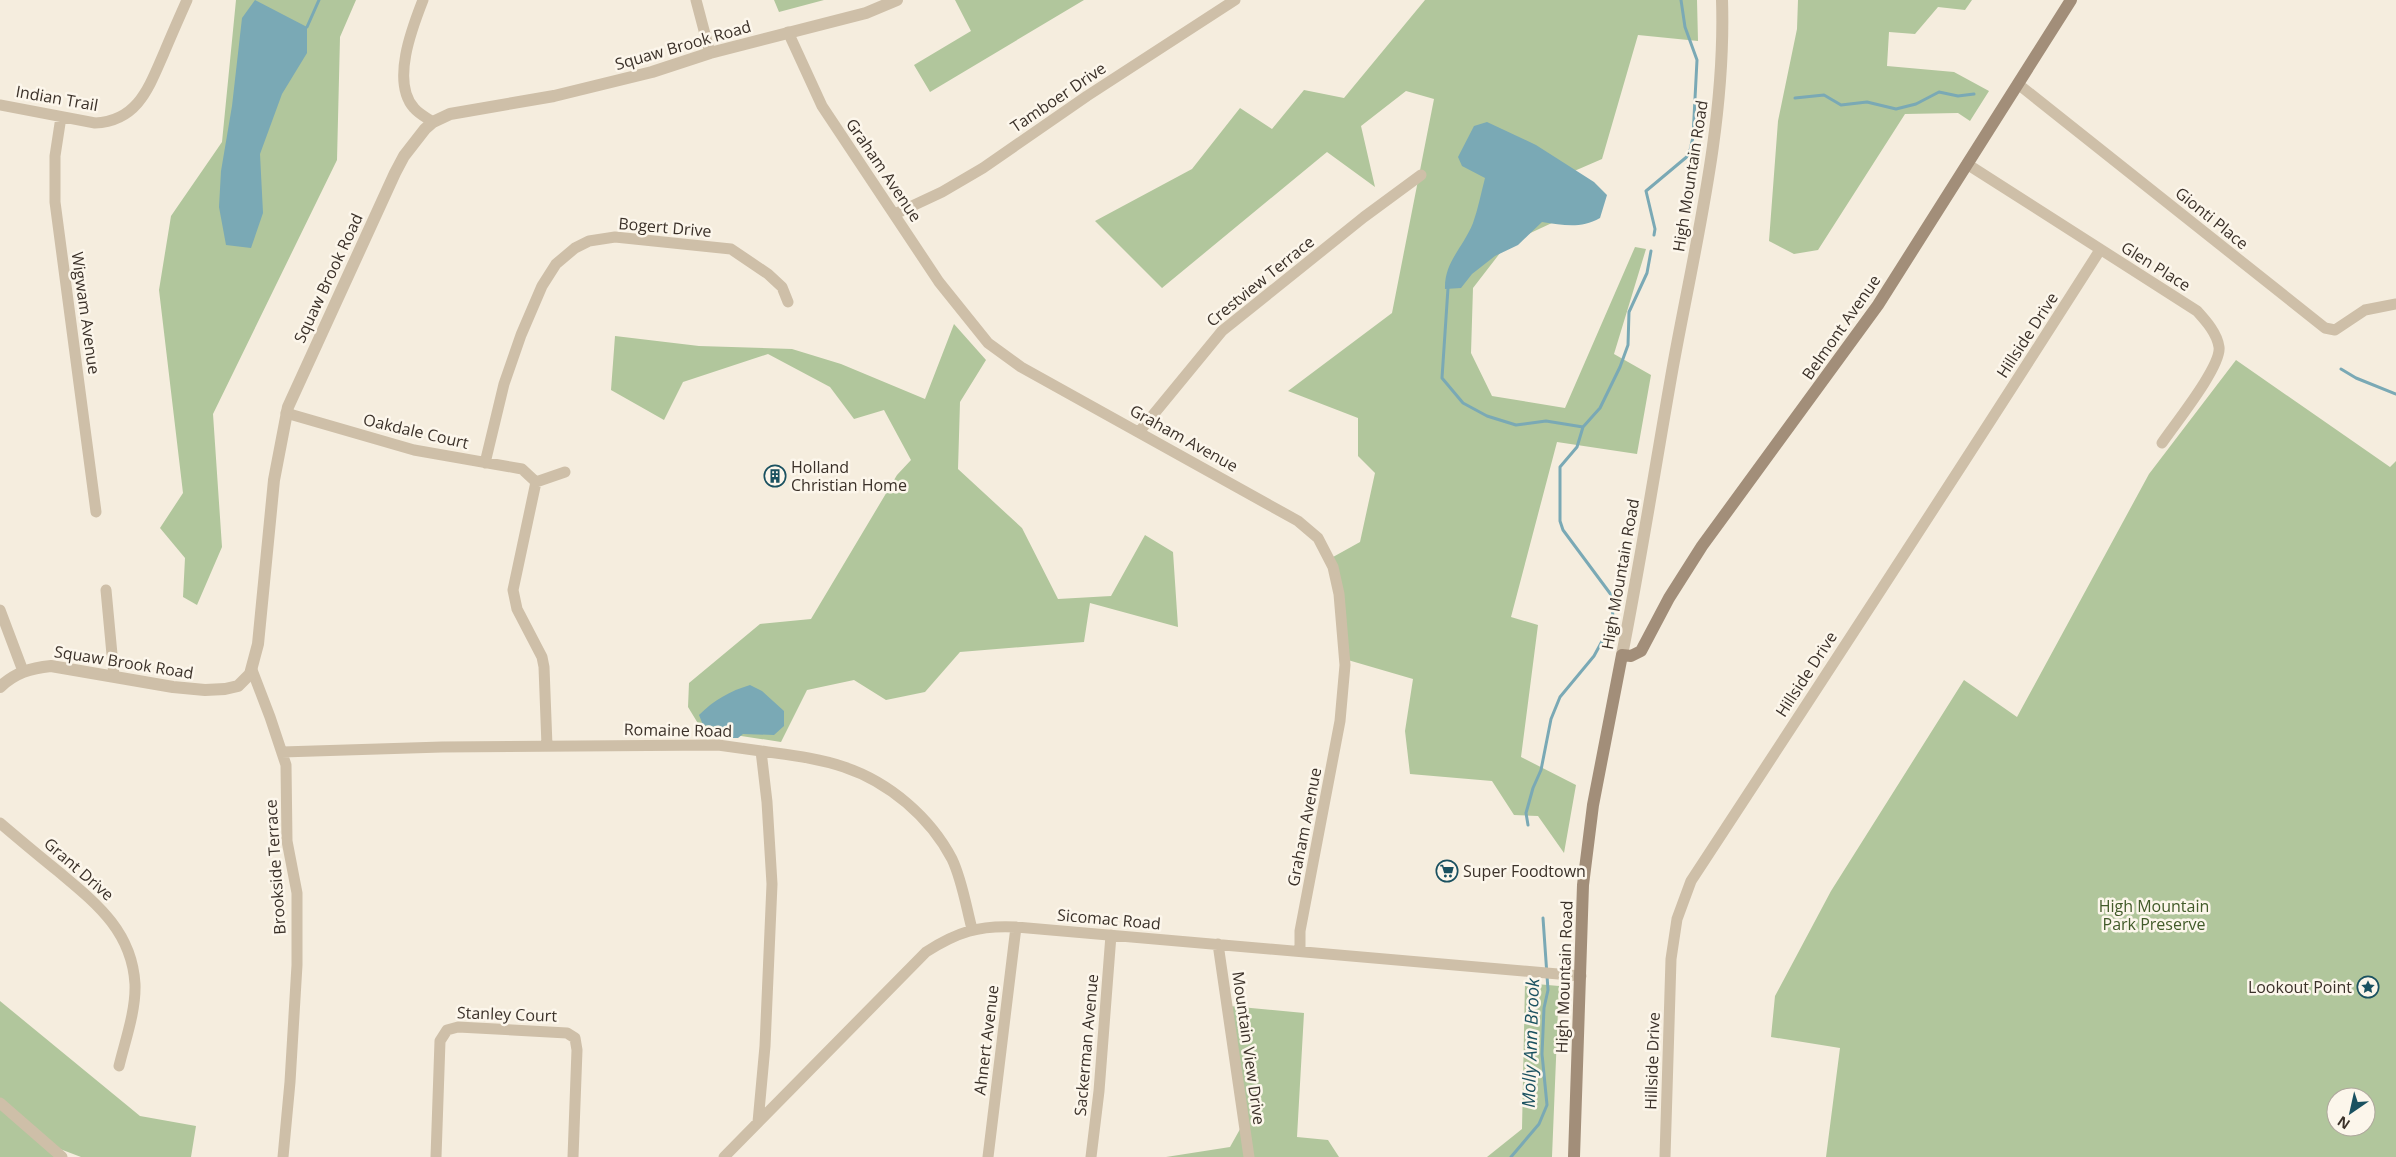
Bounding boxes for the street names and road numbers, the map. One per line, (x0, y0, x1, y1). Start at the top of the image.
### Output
street label: Squaw Brook Road (612, 15, 754, 75)
street label: Tamboer Drive (1006, 57, 1110, 137)
street label: Indian Trail (14, 80, 100, 116)
street label: High Mountain Road (1667, 99, 1713, 253)
street label: Graham Avenue (841, 114, 927, 226)
street label: Gionti Place (2171, 182, 2253, 254)
street label: Squaw Brook Road (288, 210, 368, 346)
street label: Bogert Drive (618, 212, 712, 242)
street label: Crestview Terrace (1201, 231, 1319, 331)
street label: Glen Place (2117, 236, 2195, 296)
street label: Wigwam Avenue (67, 250, 105, 376)
street label: Belmont Avenue (1797, 270, 1885, 384)
street label: Hillside Drive (1991, 288, 2063, 382)
street label: Graham Avenue (1126, 399, 1242, 477)
street label: Oakdale Court (361, 408, 471, 454)
street label: High Mountain Road (1596, 497, 1644, 651)
street label: Hillside Drive (1770, 627, 1842, 721)
street label: Squaw Brook Road (53, 640, 195, 684)
street label: Romaine Road (624, 718, 732, 742)
street label: Graham Avenue (1282, 766, 1326, 888)
street label: Brookside Terrace (259, 799, 291, 935)
street label: Grant Drive (39, 833, 119, 905)
street label: High Mountain Road (1550, 900, 1578, 1054)
street label: Sicomac Road (1056, 904, 1162, 934)
street label: Mountain View Drive (1227, 970, 1271, 1126)
street label: Sackerman Avenue (1069, 973, 1103, 1117)
street label: Ahnert Avenue (968, 984, 1004, 1096)
street label: Stanley Court (457, 1001, 558, 1027)
street label: Hillside Drive (1639, 1012, 1665, 1110)

